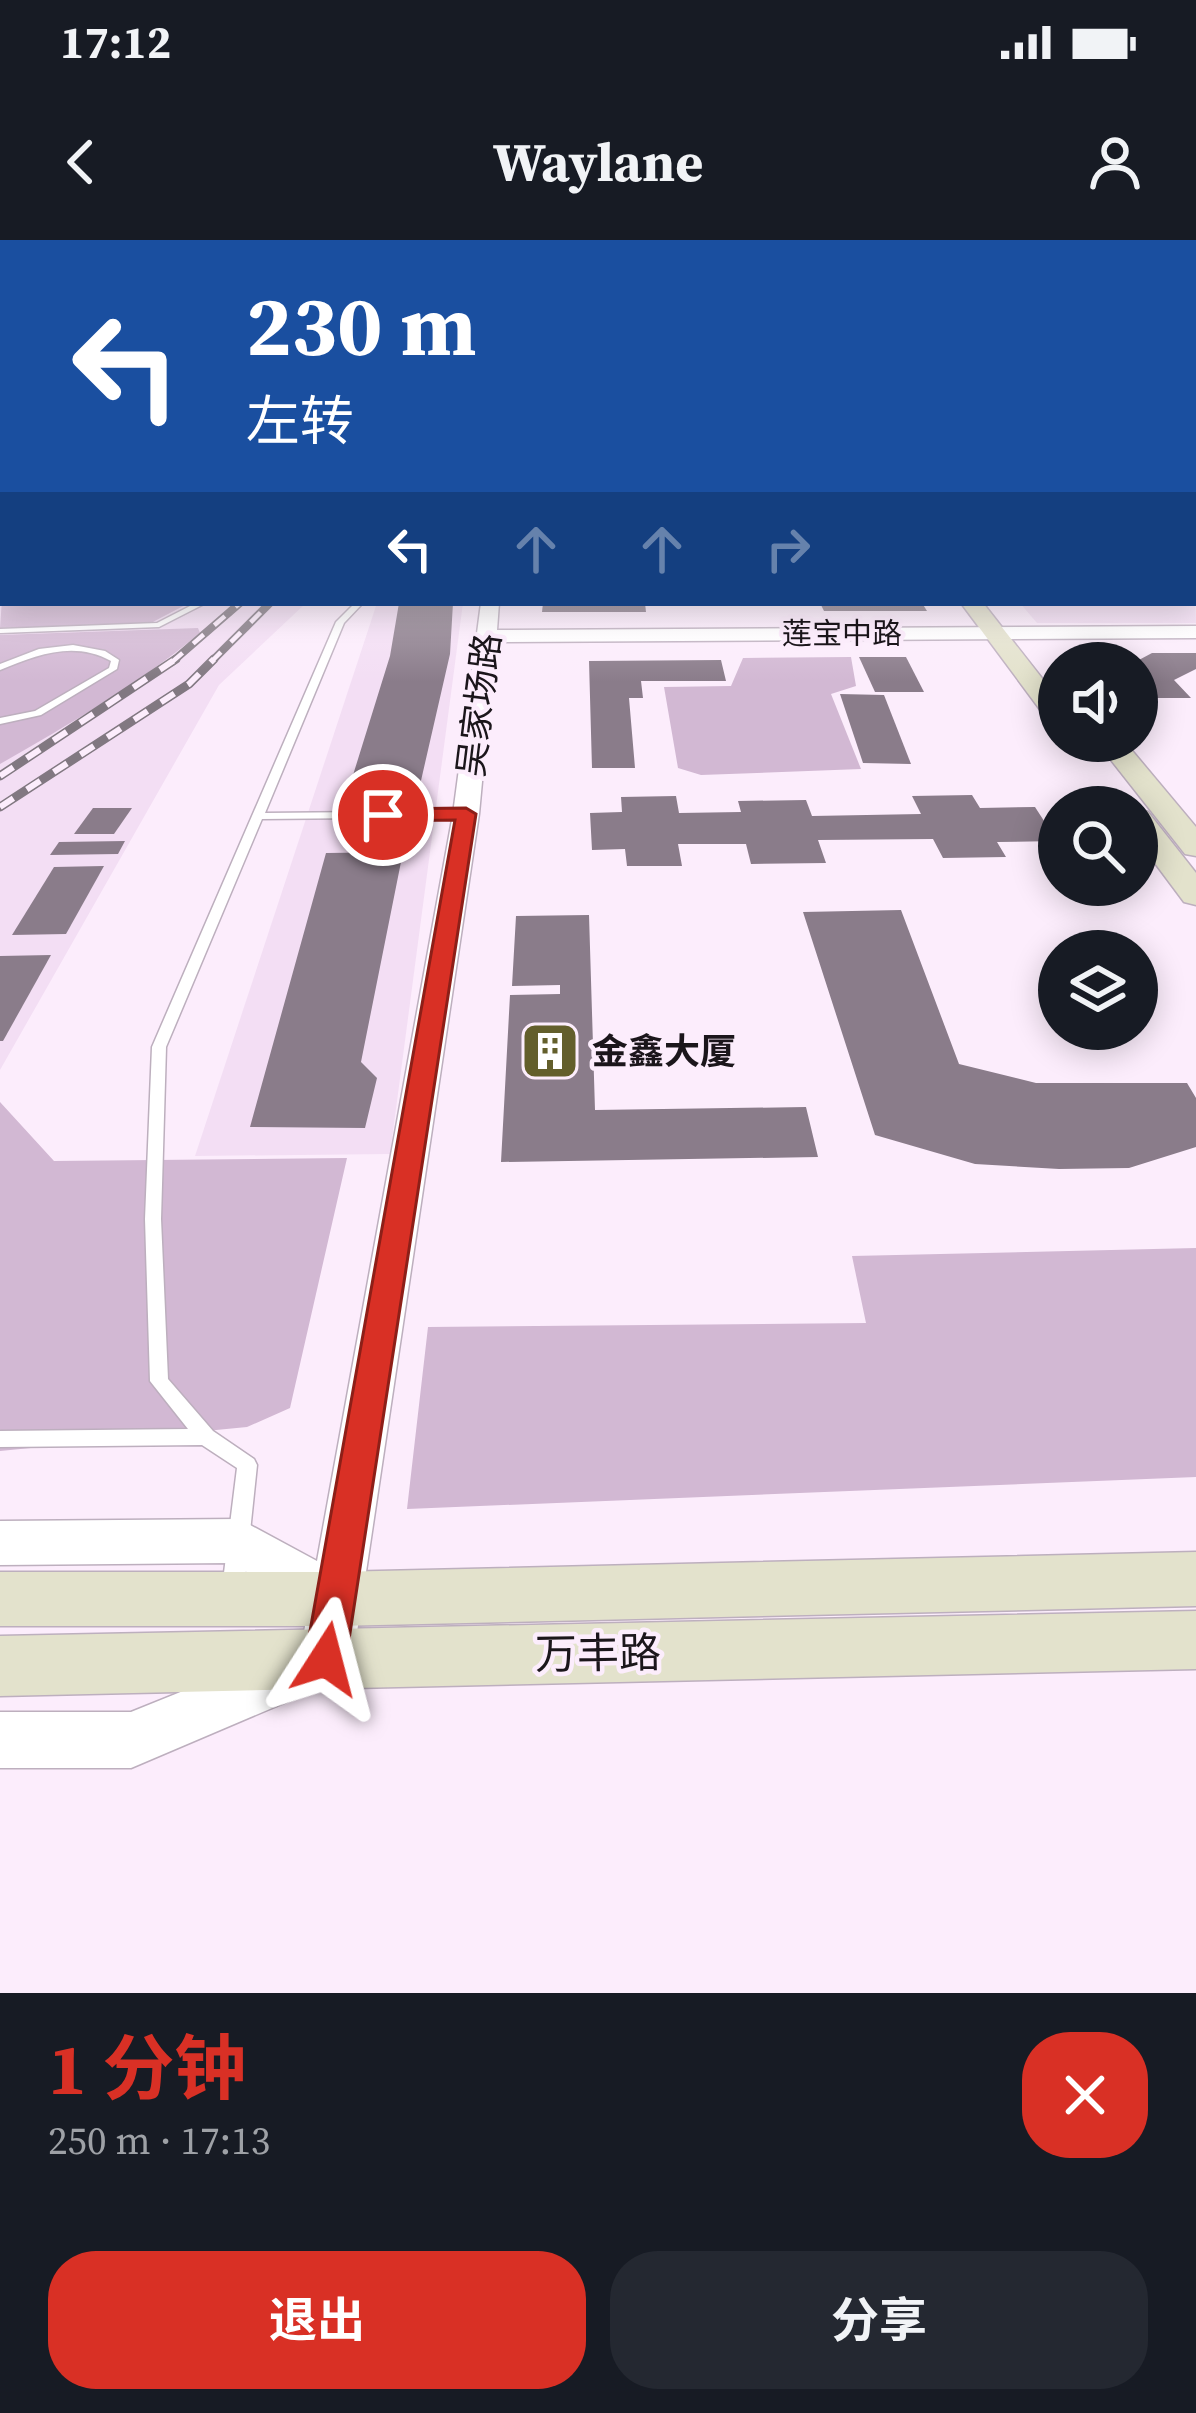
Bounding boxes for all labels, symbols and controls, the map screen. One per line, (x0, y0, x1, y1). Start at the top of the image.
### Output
text: 17:12 (60, 11, 171, 73)
text: Waylane (493, 125, 703, 199)
icon: back (48, 129, 114, 195)
icon: person (1082, 129, 1148, 195)
text: 230 m (246, 268, 477, 383)
icon: left (48, 288, 204, 444)
text: 左转 (246, 384, 354, 458)
icon: left (377, 516, 443, 582)
icon: ahead (503, 516, 569, 582)
icon: ahead (629, 516, 695, 582)
icon: right (755, 516, 821, 582)
street label: 莲宝中路 (782, 613, 902, 654)
street label: 吴家场路 (446, 631, 512, 779)
map controls (1038, 642, 1158, 1050)
button: sound (1038, 642, 1158, 762)
pin (332, 764, 434, 866)
icon: arrive (350, 782, 416, 848)
button: search (1038, 786, 1158, 906)
button: layers (1038, 930, 1158, 1050)
building icon: 金鑫大厦 (519, 1020, 581, 1082)
place label: 金鑫大厦 (592, 1027, 736, 1076)
position arrow (263, 1596, 389, 1722)
street label: 万丰路 (534, 1623, 662, 1683)
text: 1 分钟 (48, 2019, 246, 2118)
button: close (1022, 2032, 1148, 2158)
text: 250 m · 17:13 (48, 2114, 270, 2167)
button: 退出 (48, 2251, 586, 2389)
button: 分享 (610, 2251, 1148, 2389)

